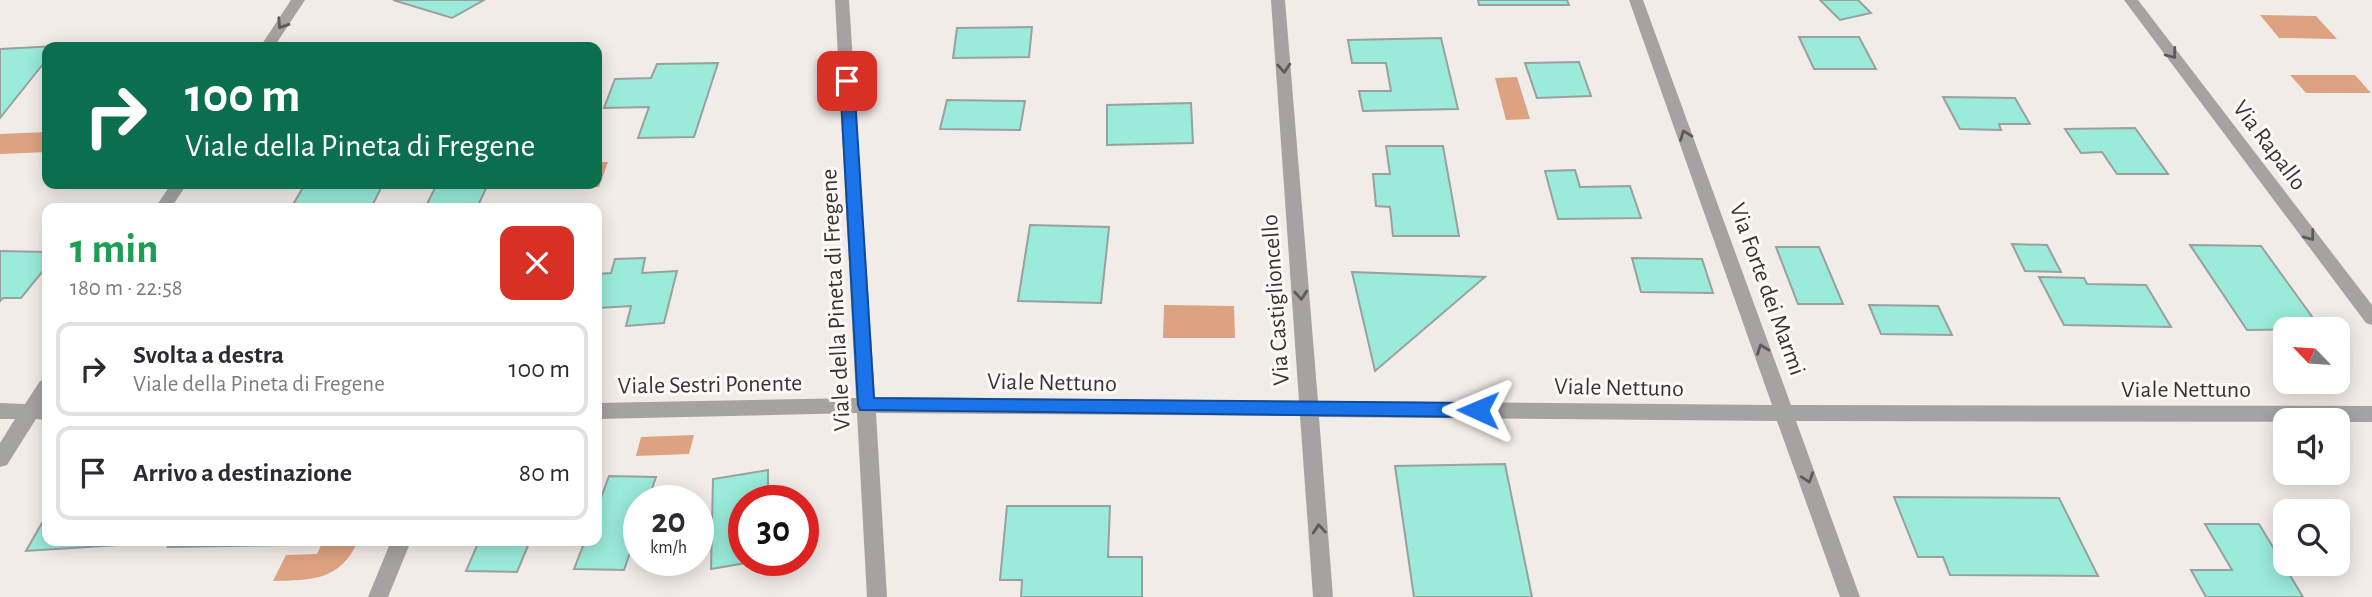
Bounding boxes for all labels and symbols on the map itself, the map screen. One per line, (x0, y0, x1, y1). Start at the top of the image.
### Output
one-way arrow (278, 16, 291, 29)
one-way arrow (2164, 47, 2177, 59)
pin (817, 51, 877, 111)
one-way arrow (1276, 63, 1291, 74)
street label: Via Rapallo (2228, 96, 2310, 195)
one-way arrow (1679, 130, 1693, 142)
street label: Viale della Pineta di Fregene (817, 168, 855, 432)
street label: Via Forte dei Marmi (1725, 200, 1809, 379)
street label: Via Castiglioncello (1258, 213, 1294, 386)
one-way arrow (2301, 228, 2314, 241)
one-way arrow (1293, 290, 1308, 301)
north arrow (2273, 317, 2350, 394)
one-way arrow (1756, 343, 1770, 355)
street label: Viale Nettuno (987, 370, 1117, 396)
street label: Viale Sestri Ponente (618, 371, 803, 399)
position arrow (1441, 373, 1515, 447)
street label: Viale Nettuno (1554, 375, 1684, 401)
street label: Viale Nettuno (2121, 378, 2251, 402)
one-way arrow (1800, 471, 1814, 483)
speed limit sign: 30 (728, 485, 819, 576)
one-way arrow (1311, 523, 1326, 534)

